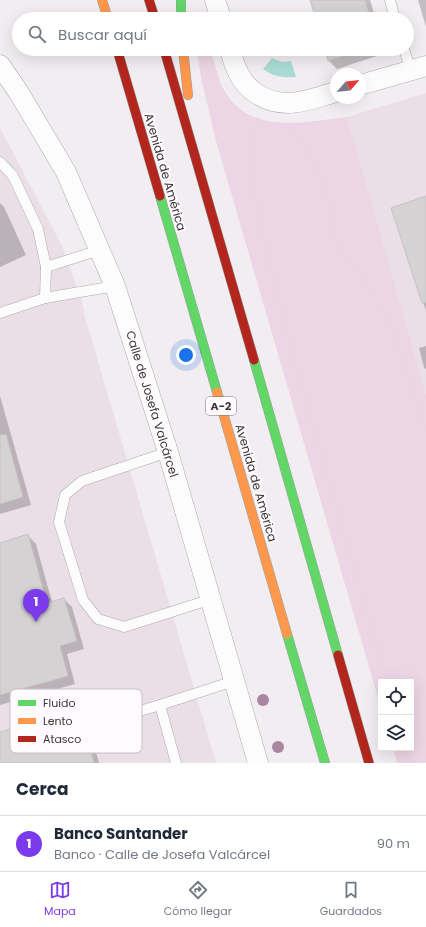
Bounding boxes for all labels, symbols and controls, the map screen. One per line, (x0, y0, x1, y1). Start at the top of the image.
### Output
search box (12, 12, 414, 56)
icon: search (26, 23, 48, 45)
text: Buscar aquí (58, 24, 147, 45)
north arrow (330, 68, 366, 104)
street label: Avenida de América (141, 111, 190, 233)
street label: Calle de Josefa Valcárcel (122, 328, 183, 479)
your location (176, 345, 196, 365)
road number: A-2 (206, 397, 236, 415)
street label: Avenida de América (232, 422, 281, 544)
pin: 1 (23, 589, 49, 622)
map controls (378, 679, 414, 751)
button: locate (378, 679, 414, 715)
legend (10, 689, 142, 753)
text: Fluido (43, 695, 75, 711)
text: Lento (43, 713, 73, 729)
button: layers (378, 715, 414, 751)
text: Atasco (43, 731, 81, 747)
text: Cerca (16, 777, 69, 801)
text: Banco Santander (54, 823, 188, 844)
text: 1 (27, 834, 31, 853)
text: 90 m (377, 834, 410, 853)
text: Banco · Calle de Josefa Valcárcel (54, 845, 270, 864)
tab: Mapa (44, 879, 76, 920)
tab: Cómo llegar (164, 879, 232, 920)
tab: Guardados (320, 879, 382, 920)

